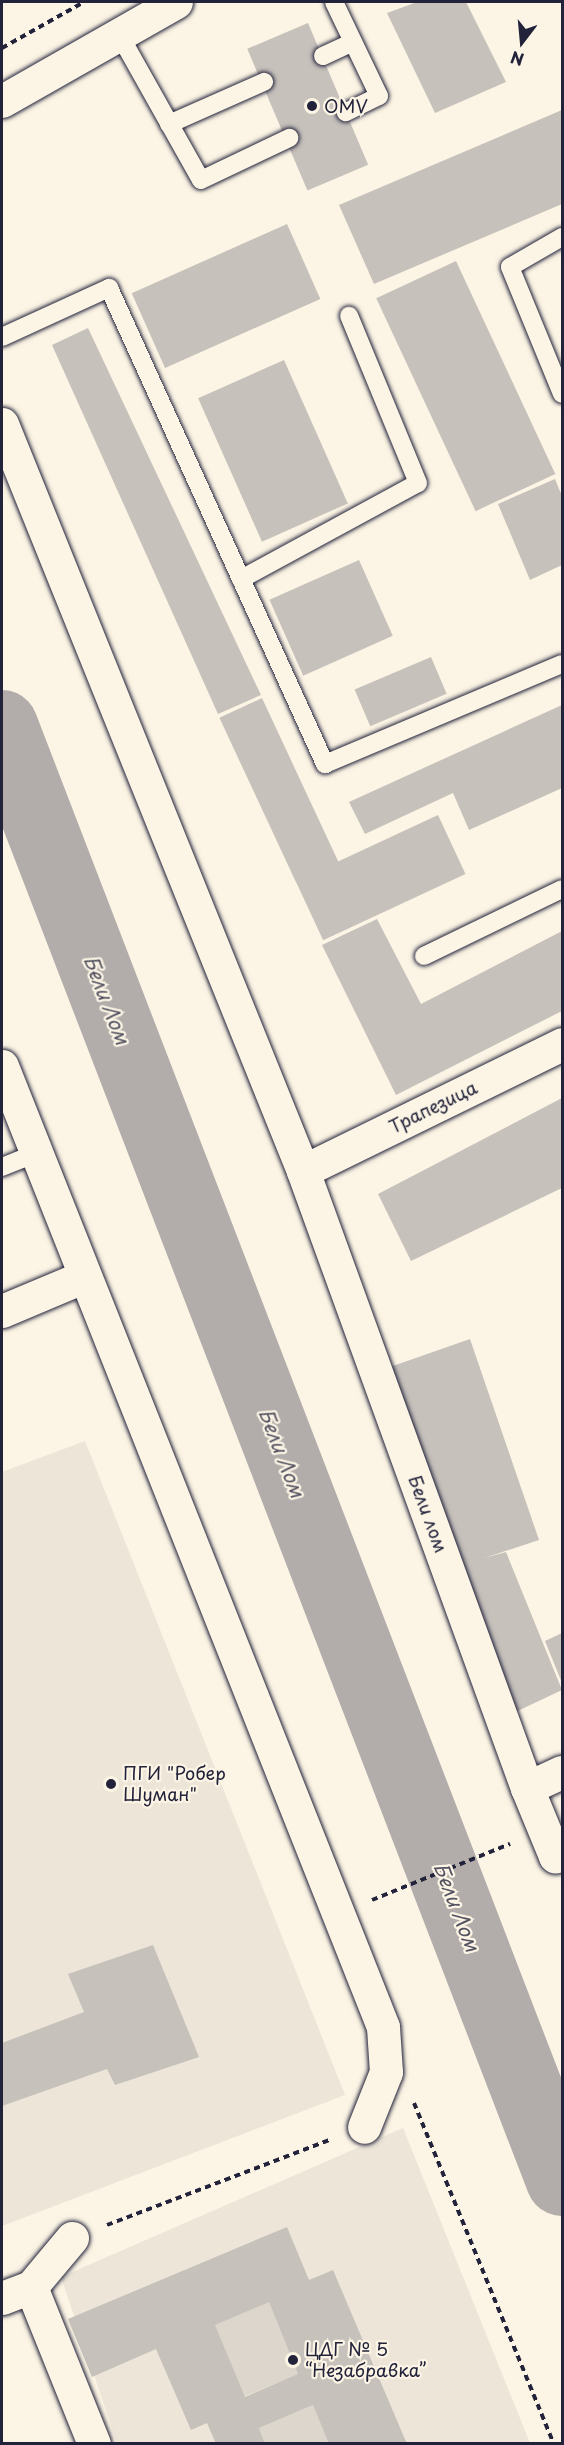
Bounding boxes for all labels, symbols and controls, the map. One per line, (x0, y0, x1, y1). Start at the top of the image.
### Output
north arrow (492, 12, 552, 72)
text: N (508, 46, 526, 73)
place label: OMV (324, 95, 368, 117)
marker: OMV (305, 99, 319, 113)
water label: Бели Лом (79, 952, 135, 1048)
street label: Трапезица (385, 1076, 481, 1138)
water label: Бели Лом (254, 1405, 310, 1501)
street label: Бели лом (404, 1472, 452, 1556)
place label: ПГИ "Робер Шуман" (123, 1763, 226, 1806)
marker: ПГИ "Робер Шуман" (104, 1777, 118, 1791)
water label: Бели Лом (429, 1859, 485, 1955)
place label: ЦДГ № 5 “Незабравка” (305, 2339, 426, 2382)
marker: ЦДГ № 5 “Незабравка” (286, 2353, 300, 2367)

